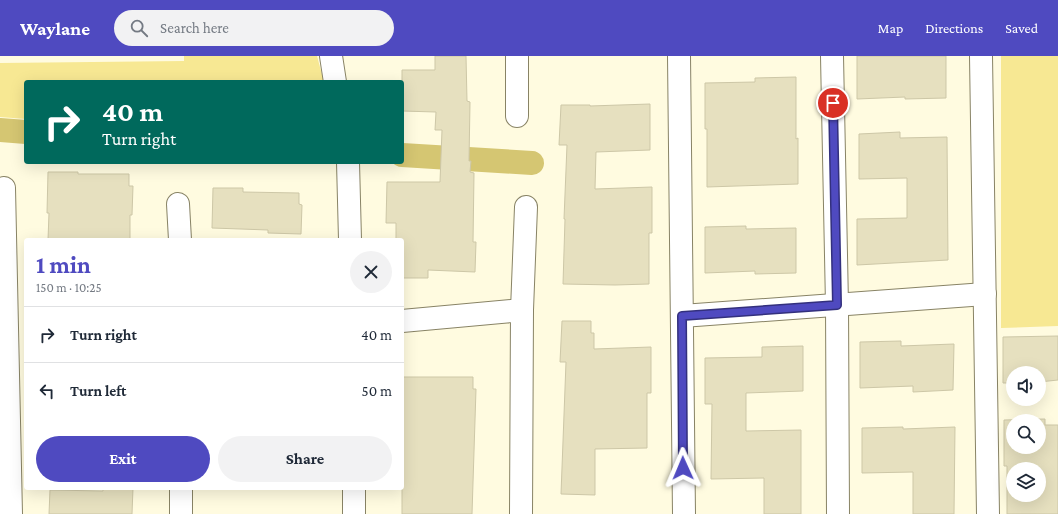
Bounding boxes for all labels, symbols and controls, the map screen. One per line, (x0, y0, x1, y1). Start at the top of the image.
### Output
search box (114, 10, 394, 46)
icon: search (128, 17, 150, 39)
text: Waylane (20, 18, 90, 39)
text: Search here (160, 20, 229, 36)
text: Map (878, 20, 903, 36)
text: Directions (925, 20, 983, 36)
text: Saved (1005, 20, 1038, 36)
pin (816, 86, 850, 120)
icon: arrive (822, 92, 844, 114)
icon: right (36, 96, 88, 148)
text: 40 m (102, 96, 163, 127)
text: Turn right (102, 129, 176, 149)
text: 1 min (36, 251, 91, 278)
button: close (350, 251, 392, 293)
text: 150 m · 10:25 (36, 280, 102, 295)
icon: right (36, 324, 58, 346)
text: Turn right (70, 327, 137, 343)
text: 40 m (361, 327, 392, 343)
map controls (1006, 366, 1046, 502)
button: sound (1006, 366, 1046, 406)
icon: left (36, 380, 58, 402)
text: Turn left (70, 383, 126, 399)
text: 50 m (362, 383, 392, 399)
button: search (1006, 414, 1046, 454)
button: Exit (36, 436, 210, 482)
button: Share (218, 436, 392, 482)
position arrow (662, 447, 704, 489)
button: layers (1006, 462, 1046, 502)

